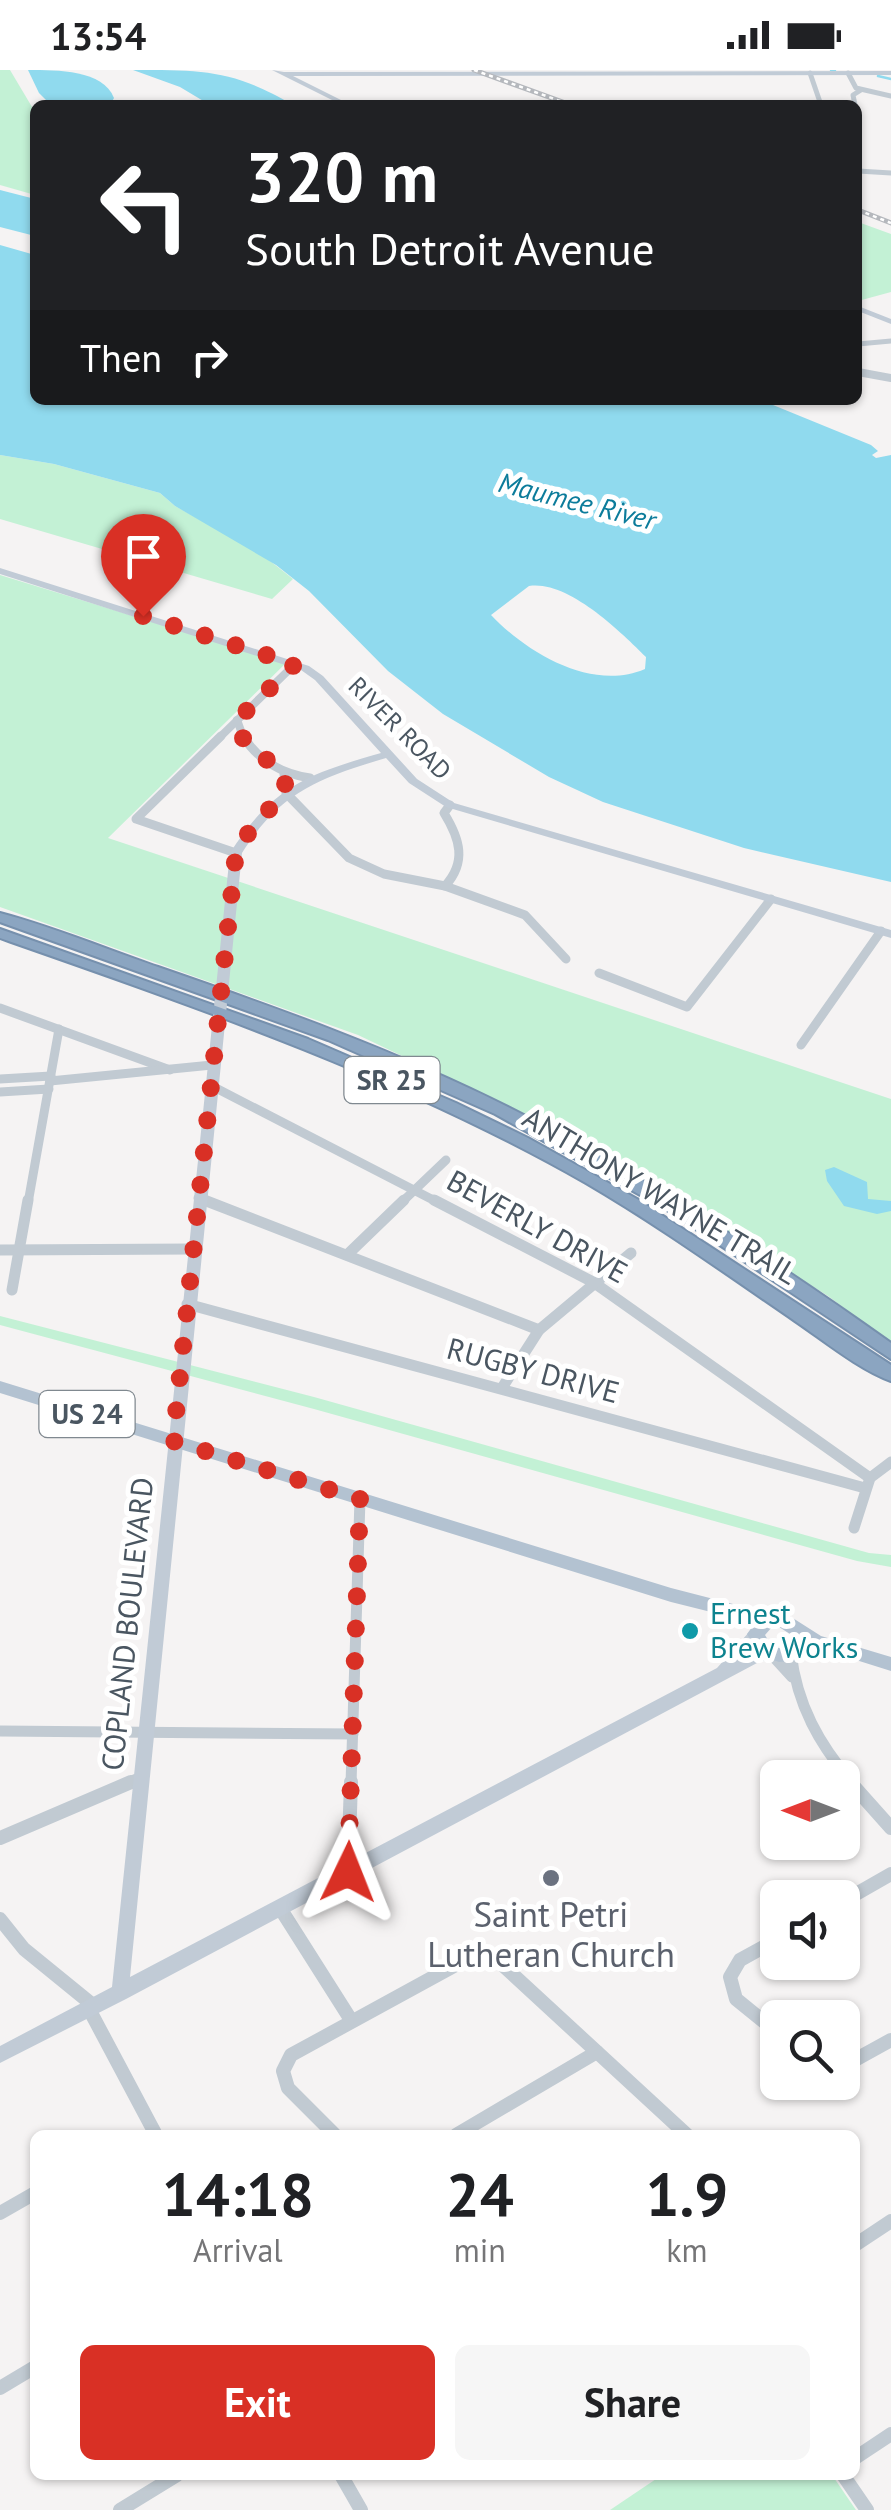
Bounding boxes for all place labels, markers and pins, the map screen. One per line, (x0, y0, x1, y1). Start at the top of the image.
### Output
pin (101, 514, 186, 617)
place label: Ernest Brew Works (710, 1593, 858, 1666)
marker: Ernest Brew Works (679, 1620, 701, 1642)
marker: Saint Petri Lutheran Church (540, 1867, 562, 1889)
place label: Saint Petri Lutheran Church (427, 1891, 675, 1977)

